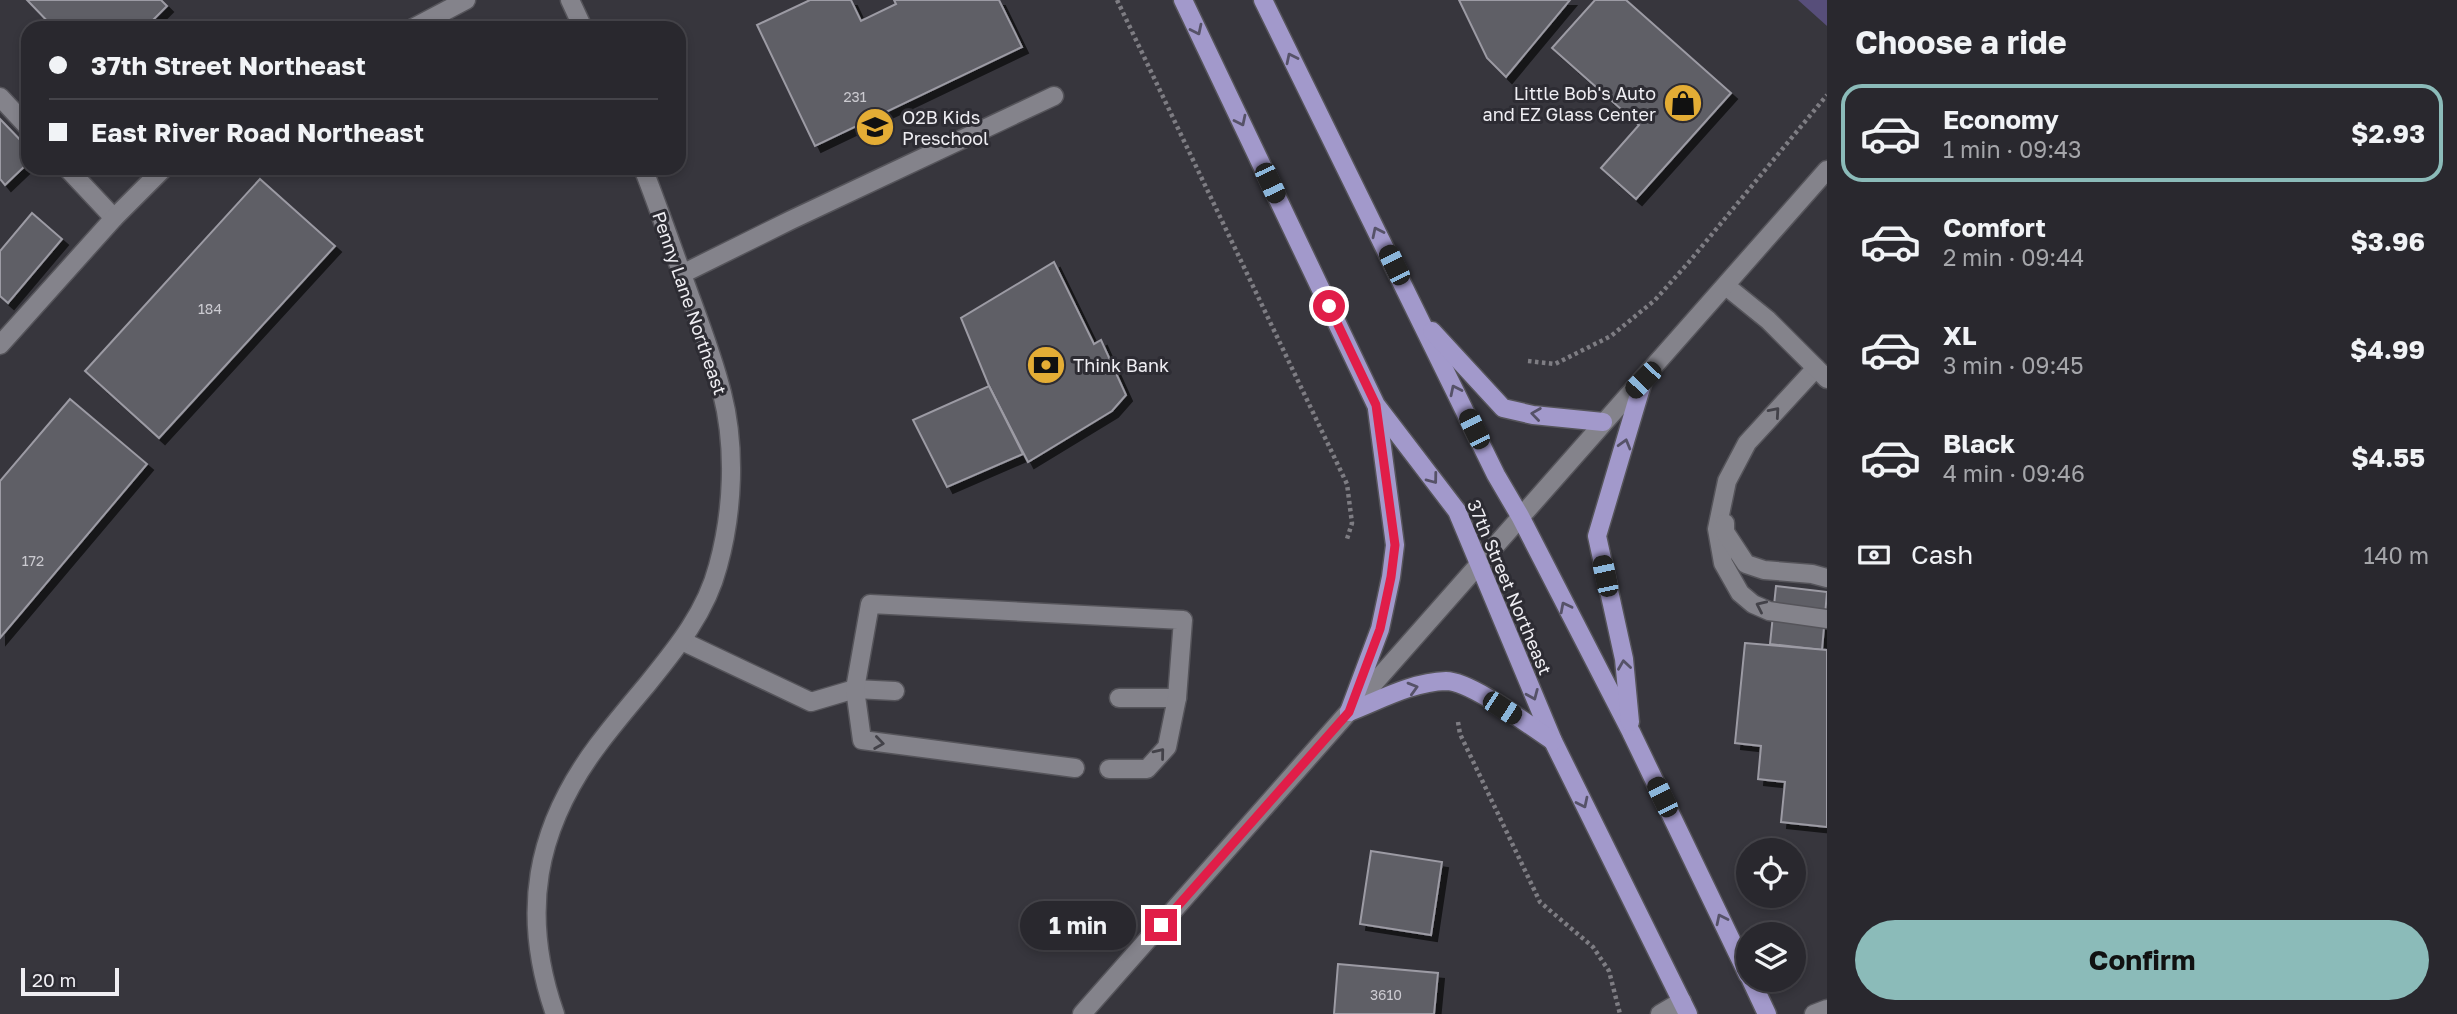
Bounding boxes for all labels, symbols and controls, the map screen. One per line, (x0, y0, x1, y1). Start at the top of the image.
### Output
one-way arrow (1189, 23, 1203, 35)
text: Choose a ride (1855, 23, 2067, 61)
text: 37th Street Northeast (91, 50, 366, 81)
one-way arrow (1286, 53, 1300, 65)
place label: Little Bob's Auto and EZ Glass Center (1482, 82, 1656, 125)
shop icon: Little Bob's Auto and EZ Glass Center (1662, 82, 1704, 124)
house number: 231 (843, 88, 867, 105)
icon: car (1859, 102, 1922, 165)
text: Economy (1943, 104, 2059, 135)
school or university icon: O2B Kids Preschool (854, 106, 896, 148)
place label: O2B Kids Preschool (902, 106, 989, 149)
one-way arrow (1233, 114, 1247, 126)
text: East River Road Northeast (91, 117, 424, 148)
text: $2.93 (2351, 118, 2425, 149)
text: 1 min · 09:43 (1943, 135, 2082, 163)
car (1252, 160, 1289, 206)
street label: Penny Lane Northeast (648, 208, 732, 398)
icon: car (1859, 210, 1922, 273)
text: Comfort (1943, 212, 2046, 243)
text: $3.96 (2350, 226, 2425, 257)
one-way arrow (1372, 227, 1386, 239)
car (1376, 242, 1413, 288)
text: 2 min · 09:44 (1943, 243, 2084, 271)
route start (1313, 290, 1345, 322)
house number: 184 (198, 300, 222, 317)
icon: car (1859, 318, 1922, 381)
text: XL (1943, 320, 1977, 351)
text: $4.99 (2350, 334, 2425, 365)
bank icon: Think Bank (1025, 344, 1067, 386)
text: 3 min · 09:45 (1943, 351, 2084, 379)
place label: Think Bank (1073, 354, 1169, 376)
car (1621, 358, 1666, 402)
one-way arrow (1449, 385, 1463, 397)
car (1456, 406, 1493, 452)
one-way arrow (1530, 407, 1542, 422)
one-way arrow (1767, 407, 1779, 420)
icon: car (1859, 426, 1922, 489)
text: Black (1943, 428, 2015, 459)
one-way arrow (1616, 438, 1631, 450)
text: $4.55 (2351, 442, 2425, 473)
text: 4 min · 09:46 (1943, 459, 2085, 487)
one-way arrow (1424, 471, 1437, 483)
street label: 37th Street Northeast (1463, 496, 1557, 678)
icon: cash (1855, 536, 1893, 574)
text: Cash (1911, 539, 1973, 570)
text: 140 m (2363, 541, 2429, 569)
house number: 172 (22, 552, 44, 569)
car (1591, 553, 1620, 599)
one-way arrow (1560, 601, 1574, 614)
one-way arrow (1755, 601, 1768, 615)
one-way arrow (1617, 659, 1632, 670)
one-way arrow (1407, 682, 1419, 696)
car (1479, 688, 1526, 728)
one-way arrow (1525, 688, 1539, 700)
one-way arrow (873, 735, 885, 750)
one-way arrow (1152, 749, 1165, 761)
car (1644, 774, 1681, 820)
one-way arrow (1575, 796, 1589, 808)
map controls (1736, 838, 1806, 992)
button: locate (1736, 838, 1806, 908)
callout: 1 min (1021, 900, 1136, 950)
route end (1145, 909, 1177, 941)
text: 1 min (1049, 911, 1107, 939)
one-way arrow (1715, 914, 1729, 926)
button: Confirm (1855, 920, 2429, 1000)
button: layers (1736, 922, 1806, 992)
scale bar (21, 965, 119, 997)
text: 20 m (32, 968, 76, 991)
house number: 3610 (1370, 986, 1402, 1003)

